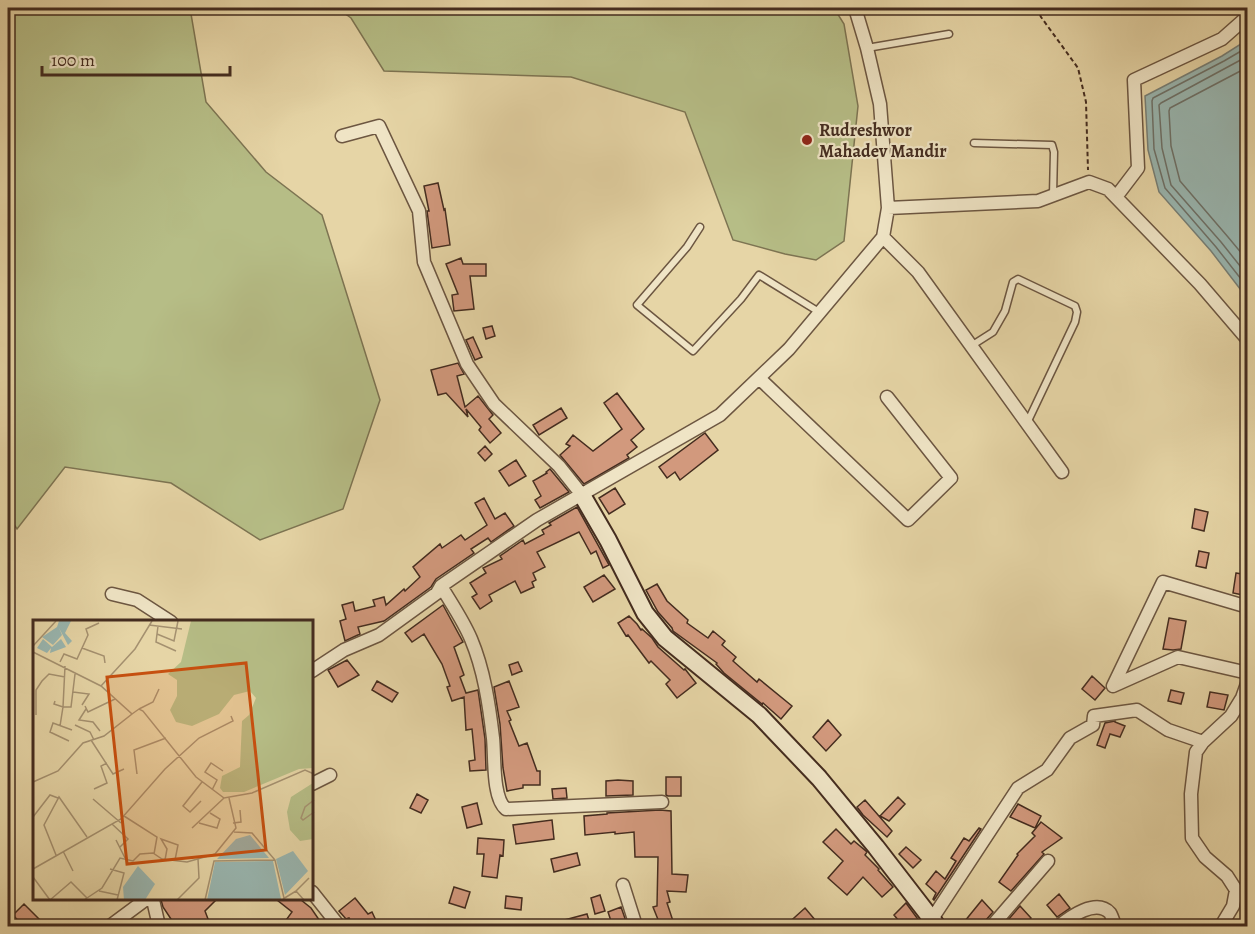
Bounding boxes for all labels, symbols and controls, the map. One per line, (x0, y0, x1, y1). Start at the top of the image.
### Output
scale bar (42, 39, 230, 77)
text: 100 m (51, 48, 95, 72)
place label: Rudreshwor Mahadev Mandir (819, 118, 947, 163)
marker: Rudreshwor Mahadev Mandir (800, 133, 814, 147)
inset map (33, 620, 314, 901)

